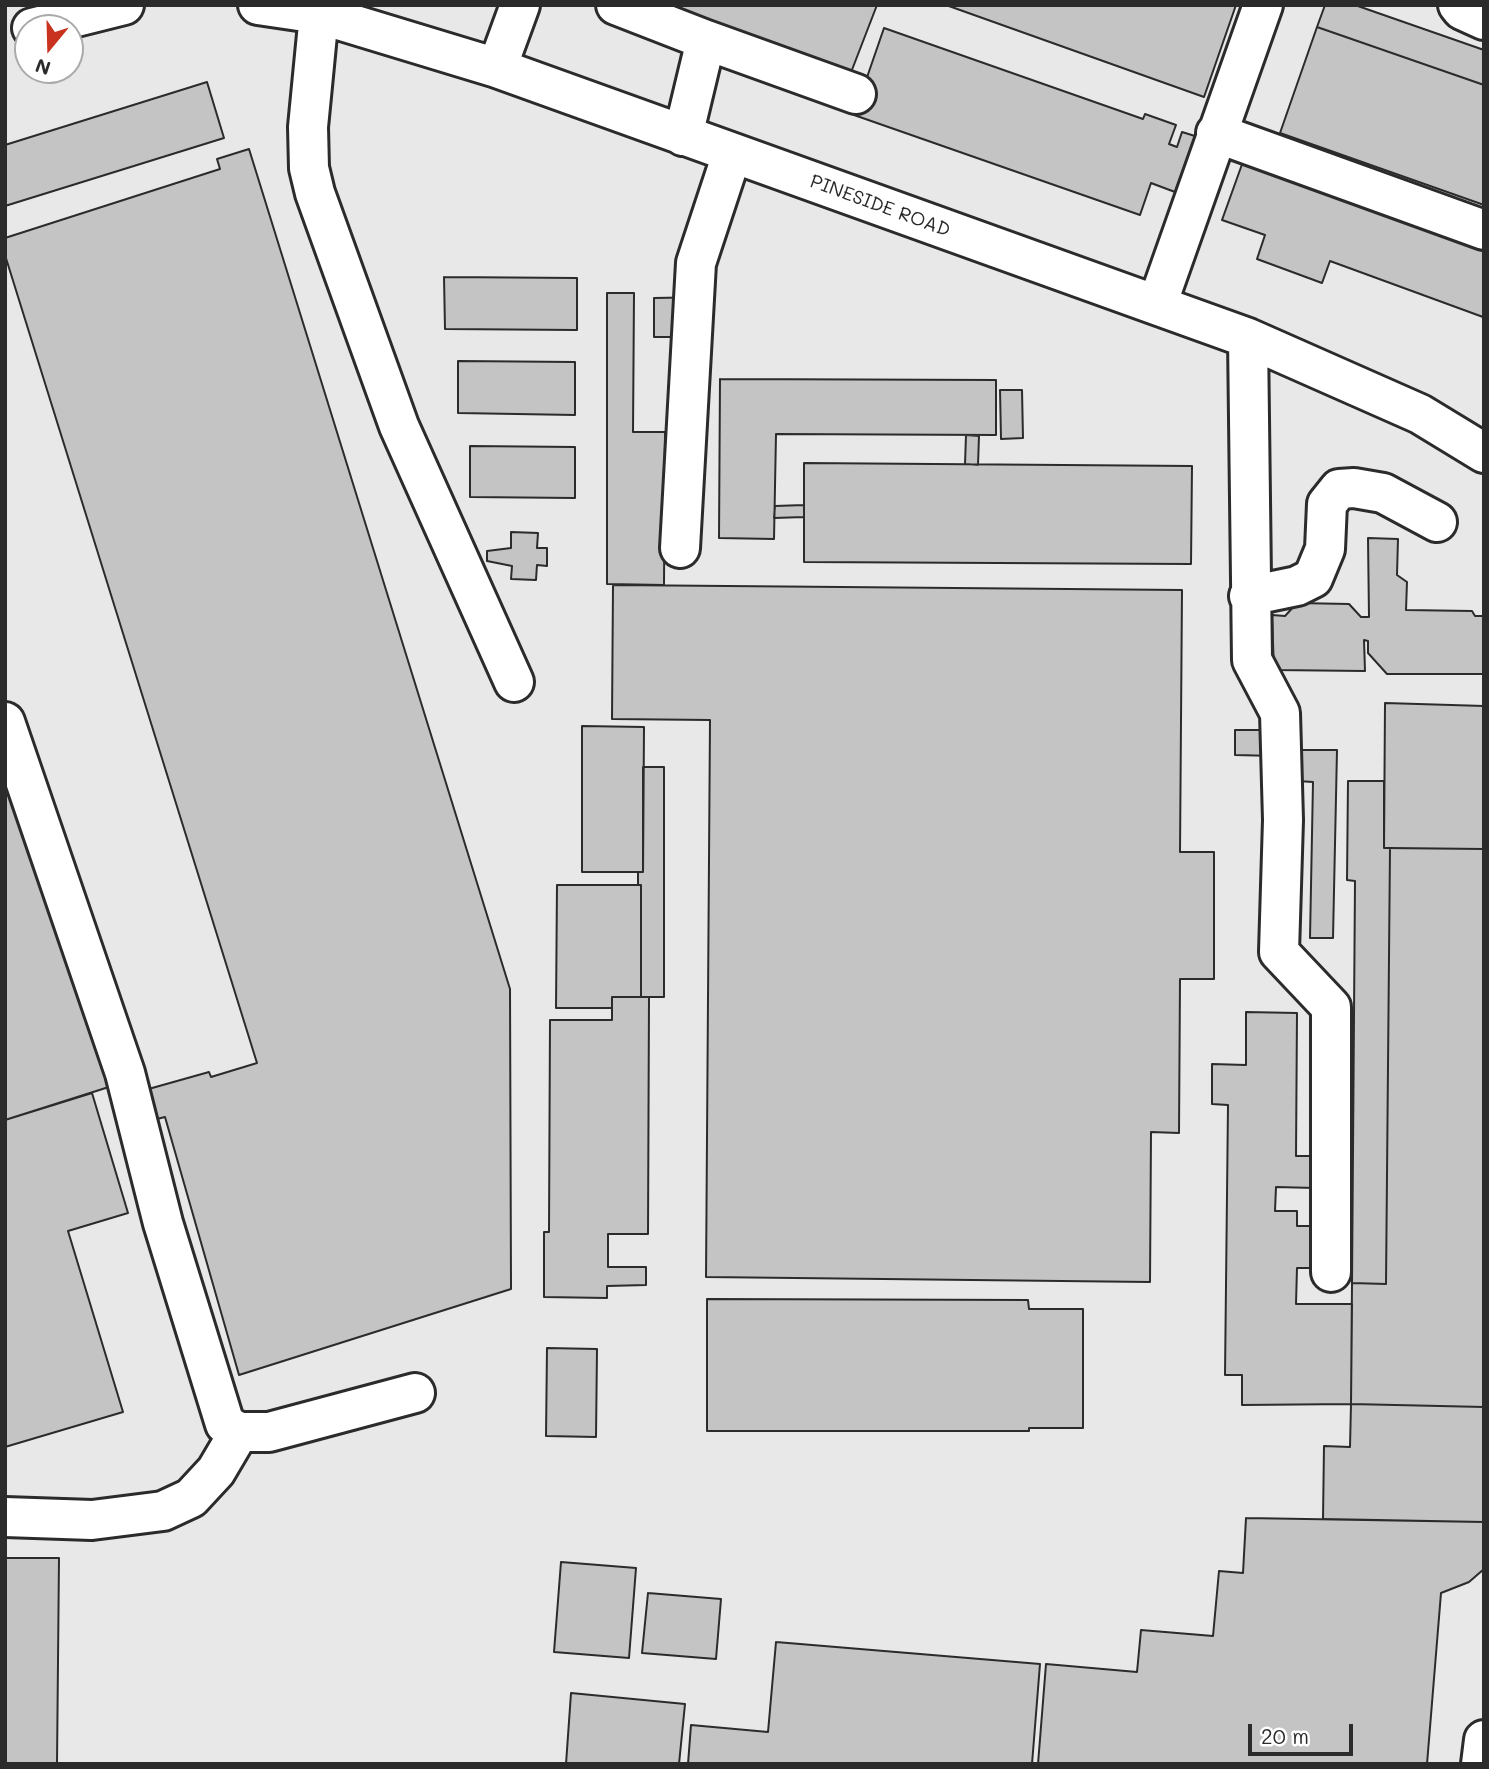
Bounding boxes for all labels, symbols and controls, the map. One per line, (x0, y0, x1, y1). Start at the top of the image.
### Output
north arrow (14, 14, 84, 84)
text: N (32, 53, 54, 82)
street label: PINESIDE ROAD (807, 170, 953, 242)
scale bar (1251, 1710, 1356, 1754)
text: 20 m (1261, 1722, 1309, 1749)

